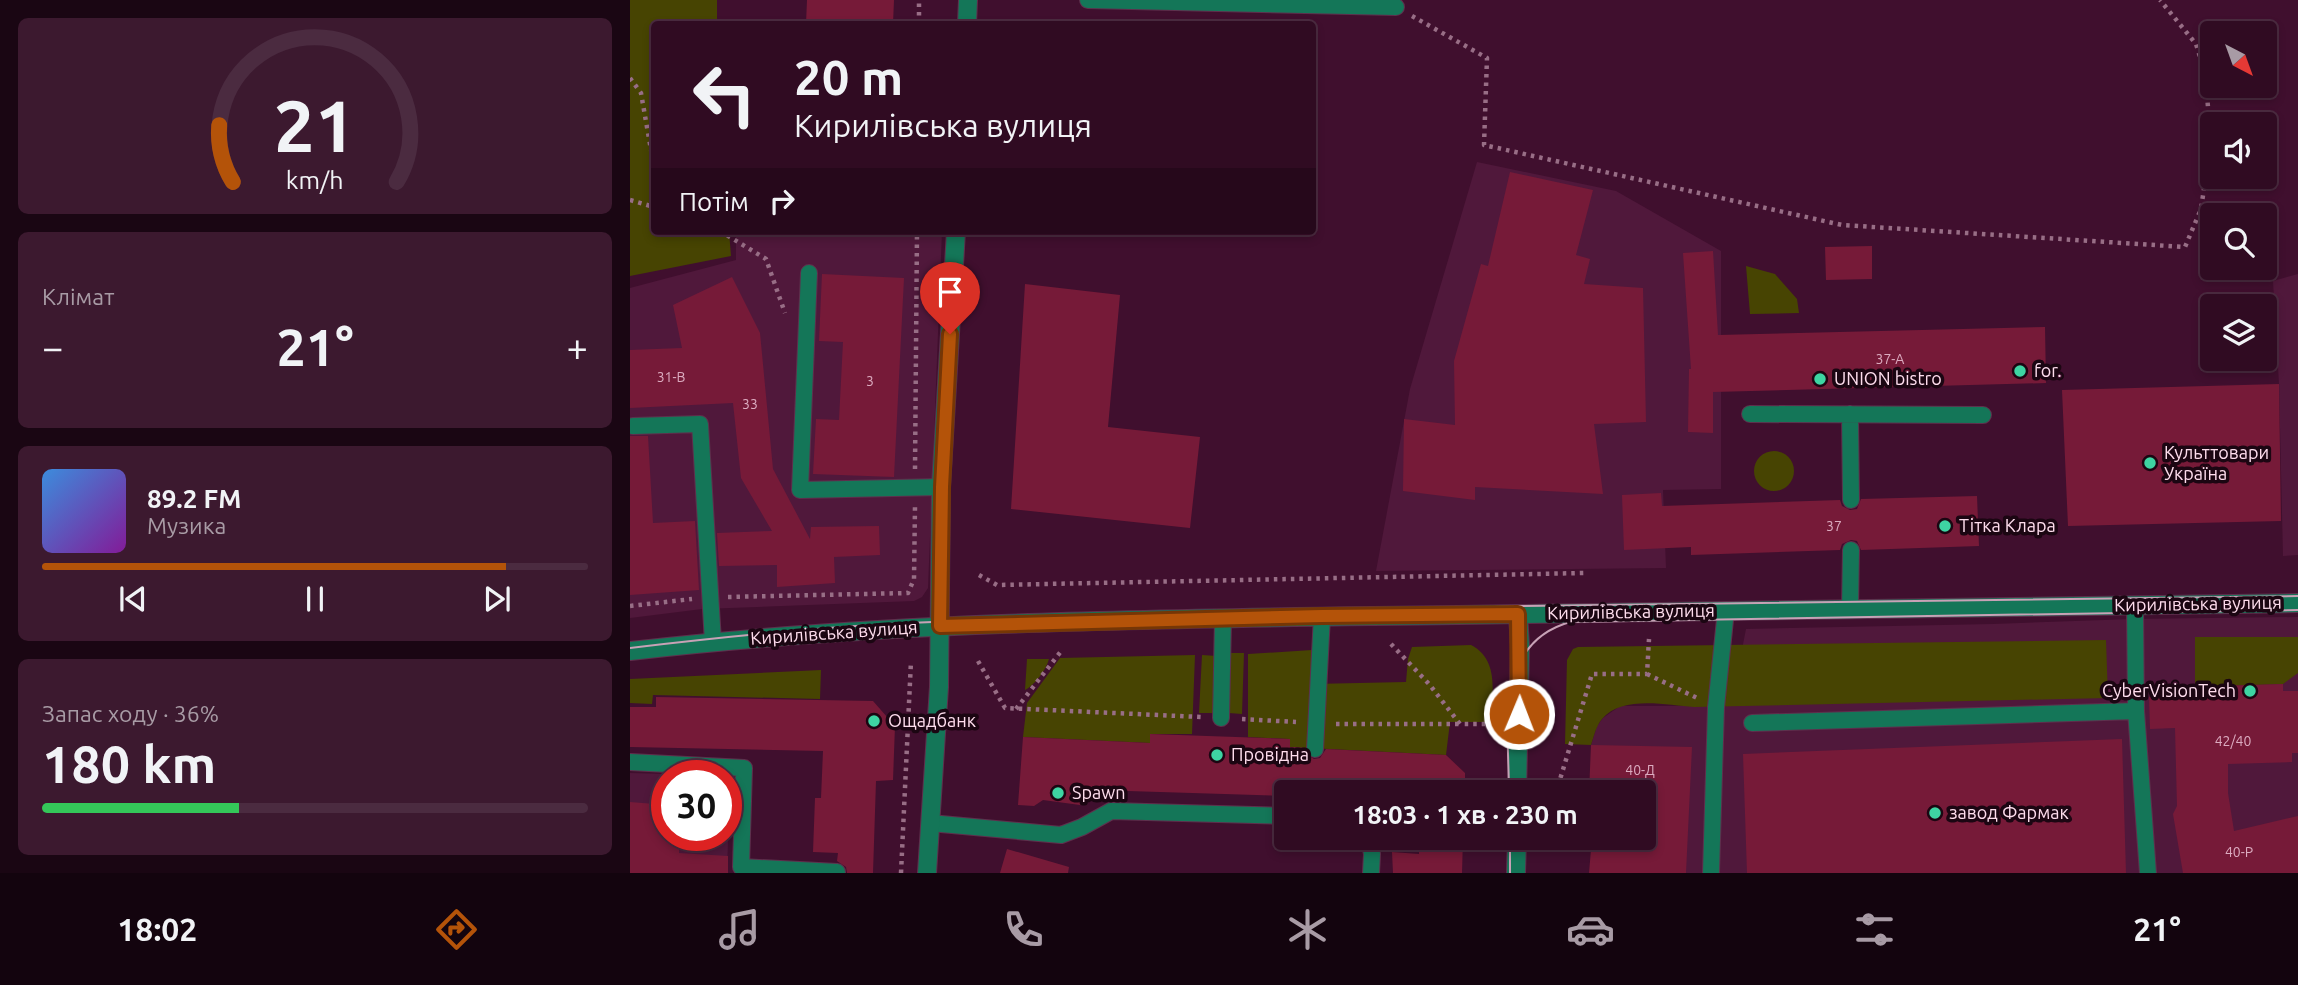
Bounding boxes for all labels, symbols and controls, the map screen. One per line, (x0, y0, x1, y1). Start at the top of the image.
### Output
north arrow (2200, 21, 2277, 98)
map controls (2200, 21, 2277, 371)
icon: left (679, 49, 770, 140)
text: 20 m (794, 49, 903, 104)
text: 21 (274, 84, 356, 166)
text: Кирилівська вулиця (794, 107, 1092, 143)
button: sound (2200, 112, 2277, 189)
text: km/h (286, 166, 344, 194)
icon: right (763, 182, 801, 220)
text: Потім (679, 187, 749, 216)
button: search (2200, 203, 2277, 280)
pin (920, 262, 980, 334)
icon: arrive (931, 273, 969, 311)
text: Клімат (42, 284, 114, 309)
button: layers (2200, 294, 2277, 371)
text: 21° (276, 318, 354, 376)
text: − (42, 326, 63, 368)
text: + (567, 326, 588, 368)
house number: 37-А (1876, 351, 1904, 367)
place label: for. (2034, 360, 2062, 380)
marker: for. (2012, 363, 2028, 379)
place label: UNION bistro (1834, 368, 1942, 388)
house number: 31-В (657, 369, 685, 385)
marker: UNION bistro (1812, 371, 1828, 387)
house number: 3 (866, 373, 874, 389)
house number: 33 (742, 396, 758, 412)
place label: Культтовари Україна (2164, 442, 2269, 483)
marker: Культтовари Україна (2142, 455, 2158, 471)
text: 89.2 FM (147, 484, 241, 513)
text: Музика (147, 513, 226, 538)
place label: Тітка Клара (1959, 515, 2056, 535)
house number: 37 (1826, 518, 1842, 534)
marker: Тітка Клара (1937, 518, 1953, 534)
icon: previous (114, 580, 152, 618)
icon: pause (296, 580, 334, 618)
icon: next (478, 580, 516, 618)
street label: Кирилівська вулиця (2114, 592, 2282, 614)
street label: Кирилівська вулиця (1547, 600, 1715, 622)
street label: Кирилівська вулиця (750, 616, 918, 648)
position arrow (1482, 677, 1556, 751)
place label: CyberVisionTech (2102, 680, 2236, 700)
marker: CyberVisionTech (2242, 683, 2258, 699)
text: Запас ходу · 36% (42, 701, 219, 726)
place label: Ощадбанк (888, 710, 976, 730)
marker: Ощадбанк (866, 713, 882, 729)
house number: 42/40 (2215, 733, 2251, 749)
text: 180 km (42, 735, 216, 793)
place label: Провідна (1231, 744, 1309, 764)
marker: Провідна (1209, 747, 1225, 763)
speed limit sign: 30 (651, 760, 742, 851)
house number: 40-Д (1625, 762, 1655, 778)
place label: Spawn (1072, 782, 1125, 802)
marker: Spawn (1050, 785, 1066, 801)
text: 18:03 · 1 хв · 230 m (1352, 800, 1578, 829)
place label: завод Фармак (1949, 802, 2069, 822)
marker: завод Фармак (1927, 805, 1943, 821)
house number: 40-Р (2225, 844, 2253, 860)
icon: directions (432, 905, 481, 954)
icon: music (715, 905, 764, 954)
icon: phone (999, 905, 1048, 954)
icon: climate (1283, 905, 1332, 954)
icon: car (1566, 905, 1615, 954)
icon: filters (1850, 905, 1899, 954)
text: 18:02 (117, 911, 197, 947)
text: 21° (2133, 911, 2181, 947)

